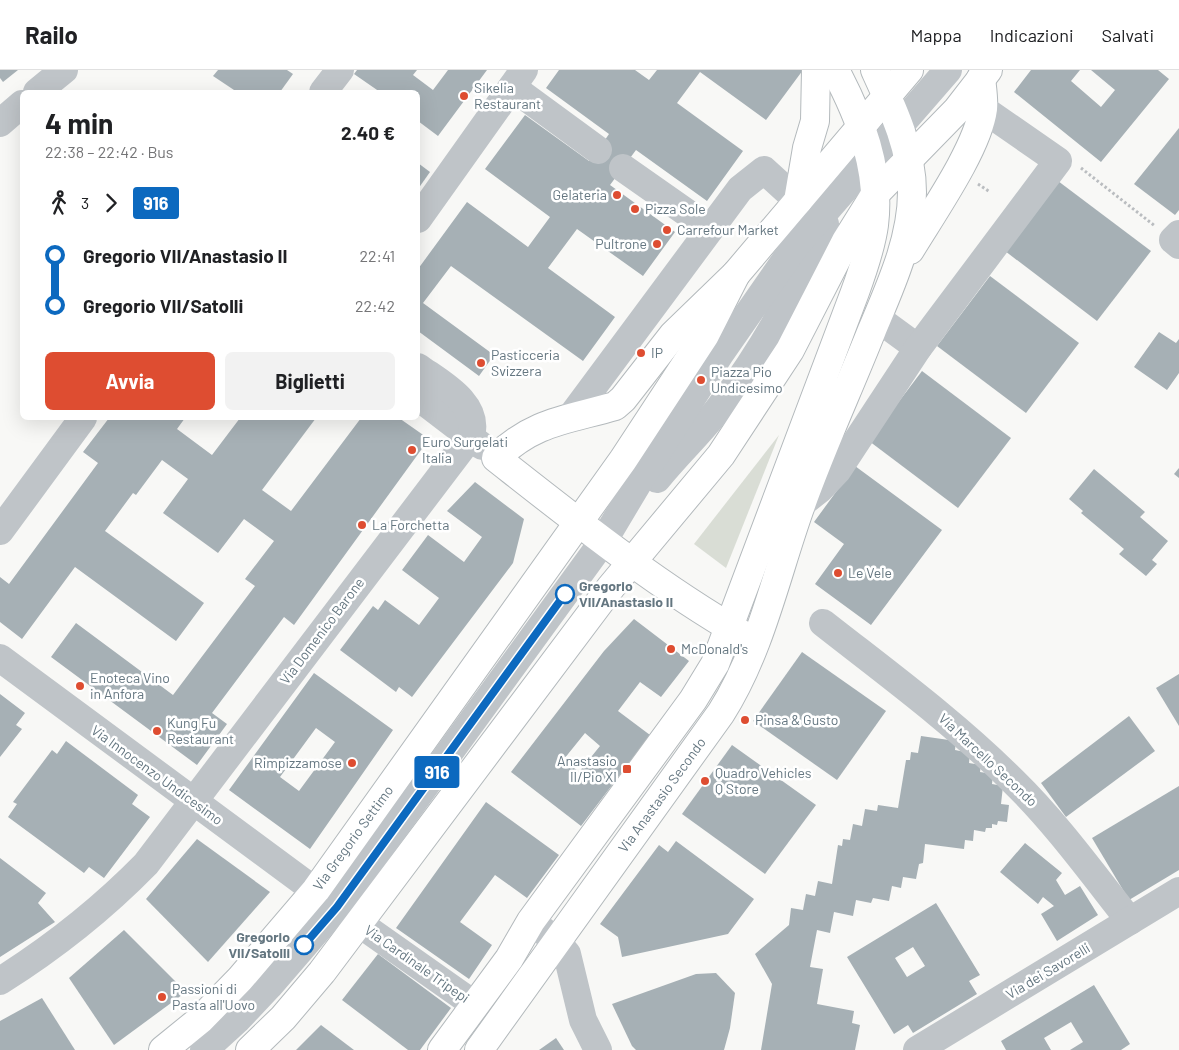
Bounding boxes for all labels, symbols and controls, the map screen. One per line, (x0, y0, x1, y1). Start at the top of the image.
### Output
text: Railo (25, 20, 78, 49)
text: Mappa (911, 24, 962, 46)
text: Indicazioni (990, 24, 1074, 46)
text: Salvati (1102, 24, 1154, 46)
place label: Sikelia Restaurant (474, 79, 541, 112)
marker: Sikelia Restaurant (458, 90, 470, 102)
text: 4 min (45, 106, 113, 140)
text: 2.40 € (341, 121, 395, 144)
text: 22:38 – 22:42 · Bus (45, 142, 174, 161)
place label: Gelateria (552, 186, 607, 203)
icon: walk (45, 189, 73, 217)
icon: forward (97, 189, 125, 217)
marker: Gelateria (611, 189, 623, 201)
text: 916 (143, 192, 169, 214)
text: 3 (81, 193, 89, 212)
place label: Pizza Sole (645, 200, 706, 217)
marker: Pizza Sole (629, 203, 641, 215)
place label: Carrefour Market (677, 221, 779, 238)
marker: Carrefour Market (661, 224, 673, 236)
place label: Pultrone (595, 235, 647, 252)
marker: Pultrone (651, 238, 663, 250)
text: Gregorio VII/Anastasio II (83, 244, 288, 267)
text: 22:41 (359, 246, 395, 265)
text: Gregorio VII/Satolli (83, 294, 243, 317)
text: 22:42 (355, 296, 395, 315)
place label: IP (651, 344, 663, 361)
place label: Pasticceria Svizzera (491, 346, 560, 379)
marker: IP (635, 347, 647, 359)
button: Avvia (45, 352, 215, 410)
button: Biglietti (225, 352, 395, 410)
marker: Pasticceria Svizzera (475, 357, 487, 369)
place label: Piazza Pio Undicesimo (711, 363, 783, 396)
marker: Piazza Pio Undicesimo (695, 374, 707, 386)
place label: Euro Surgelati Italia (422, 433, 508, 466)
marker: Euro Surgelati Italia (406, 444, 418, 456)
place label: La Forchetta (372, 516, 449, 533)
marker: La Forchetta (356, 519, 368, 531)
place label: Le Vele (848, 564, 892, 581)
marker: Le Vele (832, 567, 844, 579)
street label: Via Domenico Barone (276, 574, 367, 687)
place label: Gregorio VII/Anastasio II (579, 577, 673, 610)
marker: Gregorio VII/Anastasio II (555, 584, 575, 604)
place label: McDonald's (681, 640, 749, 657)
marker: McDonald's (665, 643, 677, 655)
place label: Enoteca Vino in Anfora (90, 669, 170, 702)
marker: Enoteca Vino in Anfora (74, 680, 86, 692)
street label: Via Marcello Secondo (935, 710, 1041, 810)
place label: Pinsa & Gusto (755, 711, 838, 728)
place label: Kung Fu Restaurant (167, 714, 234, 747)
marker: Pinsa & Gusto (739, 714, 751, 726)
street label: Via Innocenzo Undicesimo (88, 721, 226, 828)
marker: Kung Fu Restaurant (151, 725, 163, 737)
street label: Via Anastasio Secondo (614, 734, 709, 855)
place label: Anastasio II/Pio XI (557, 752, 617, 785)
place label: Rimpizzamose (254, 754, 342, 771)
line badge: 916 (408, 756, 466, 788)
marker: Rimpizzamose (346, 757, 358, 769)
text: 916 (424, 761, 450, 783)
marker: Anastasio II/Pio XI (621, 763, 633, 775)
place label: Quadro Vehicles Q Store (715, 764, 812, 797)
marker: Quadro Vehicles Q Store (699, 775, 711, 787)
street label: Via Gregorio Settimo (309, 782, 396, 893)
street label: Via Cardinale Tripepi (362, 921, 473, 1006)
place label: Gregorio VII/Satolli (228, 928, 290, 961)
marker: Gregorio VII/Satolli (294, 935, 314, 955)
street label: Via dei Savorelli (1003, 939, 1093, 1002)
place label: Passioni di Pasta all'Uovo (172, 980, 255, 1013)
marker: Passioni di Pasta all'Uovo (156, 991, 168, 1003)

